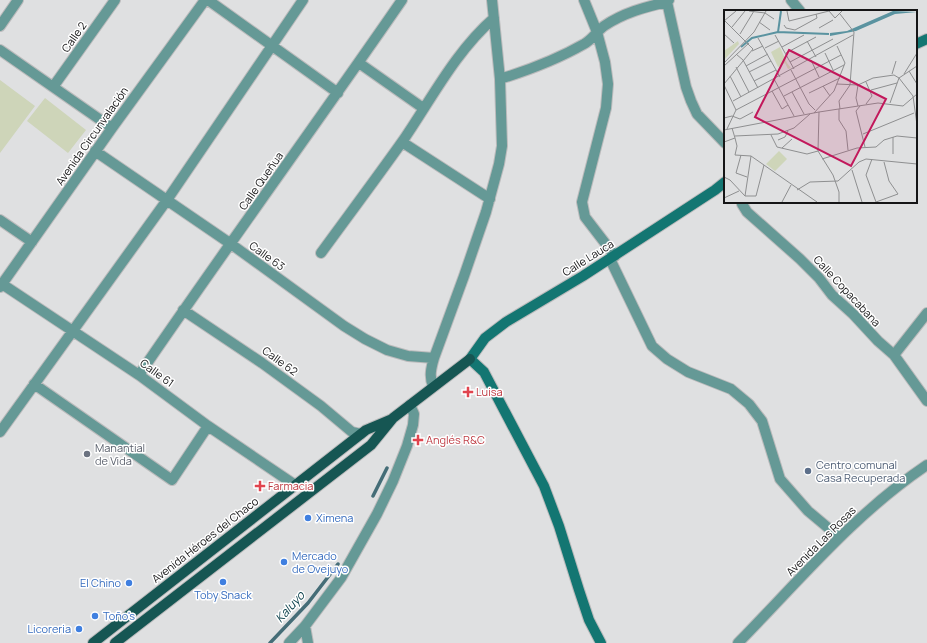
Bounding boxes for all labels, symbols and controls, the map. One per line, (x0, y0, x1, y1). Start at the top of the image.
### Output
inset map (724, 10, 917, 203)
street label: Calle 2 (58, 18, 89, 55)
street label: Avenida Circunvalación (52, 83, 131, 188)
street label: Calle Queñua (235, 149, 286, 213)
street label: Calle Lauca (559, 236, 616, 279)
street label: Calle 63 (246, 238, 288, 274)
street label: Calle Copacabana (810, 252, 884, 329)
street label: Calle 62 (259, 343, 301, 379)
street label: Calle 61 (137, 355, 177, 390)
place label: Luisa (476, 384, 503, 399)
marker: Luisa (463, 387, 473, 397)
place label: Anglés R&C (426, 432, 485, 447)
marker: Anglés R&C (413, 435, 423, 445)
place label: Manantial de Vida (95, 440, 145, 468)
marker: Manantial de Vida (82, 449, 92, 459)
place label: Centro comunal Casa Recuperada (816, 457, 905, 485)
marker: Centro comunal Casa Recuperada (803, 466, 813, 476)
place label: Farmacia (268, 478, 313, 493)
marker: Farmacia (255, 481, 265, 491)
street label: Avenida Héroes del Chaco (148, 493, 262, 586)
street label: Avenida Las Rosas (783, 502, 859, 579)
place label: Ximena (316, 510, 353, 525)
marker: Ximena (303, 513, 313, 523)
place label: Mercado de Ovejuyo (292, 548, 349, 576)
marker: Mercado de Ovejuyo (279, 557, 289, 567)
place label: El Chino (80, 575, 121, 590)
marker: Toby Snack (218, 577, 228, 587)
marker: El Chino (124, 578, 134, 588)
place label: Toby Snack (194, 587, 252, 602)
water label: Kaluyo (271, 587, 309, 626)
place label: Toño's (103, 608, 135, 623)
marker: Toño's (90, 611, 100, 621)
place label: Licoreria (27, 621, 71, 636)
marker: Licoreria (74, 624, 84, 634)

